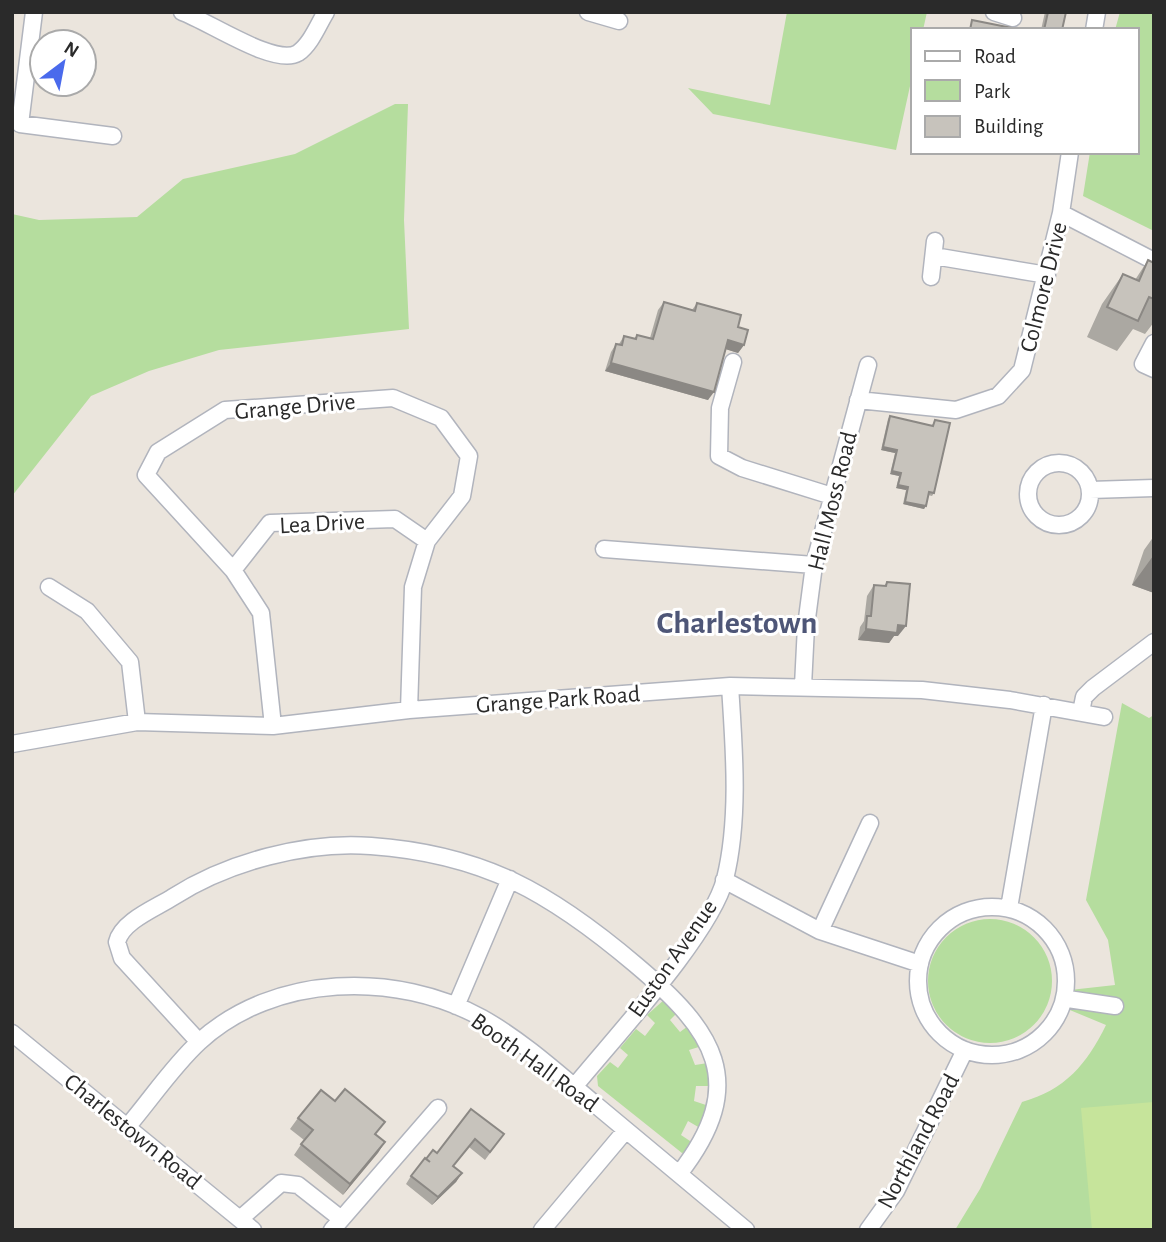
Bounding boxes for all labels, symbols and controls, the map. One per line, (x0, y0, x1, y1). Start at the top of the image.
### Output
north arrow (28, 28, 98, 98)
legend (911, 28, 1138, 154)
text: N (61, 38, 82, 61)
text: Road (974, 46, 1016, 67)
text: Park (974, 81, 1011, 102)
text: Building (974, 116, 1044, 137)
street label: Colmore Drive (1016, 220, 1072, 355)
street label: Grange Drive (234, 390, 357, 424)
street label: Hall Moss Road (804, 429, 862, 573)
street label: Lea Drive (279, 510, 365, 538)
district label: Charlestown (657, 607, 817, 639)
street label: Grange Park Road (475, 682, 641, 718)
street label: Euston Avenue (624, 895, 722, 1022)
street label: Booth Hall Road (466, 1009, 603, 1117)
street label: Charlestown Road (59, 1069, 205, 1194)
street label: Northland Road (873, 1070, 964, 1213)

